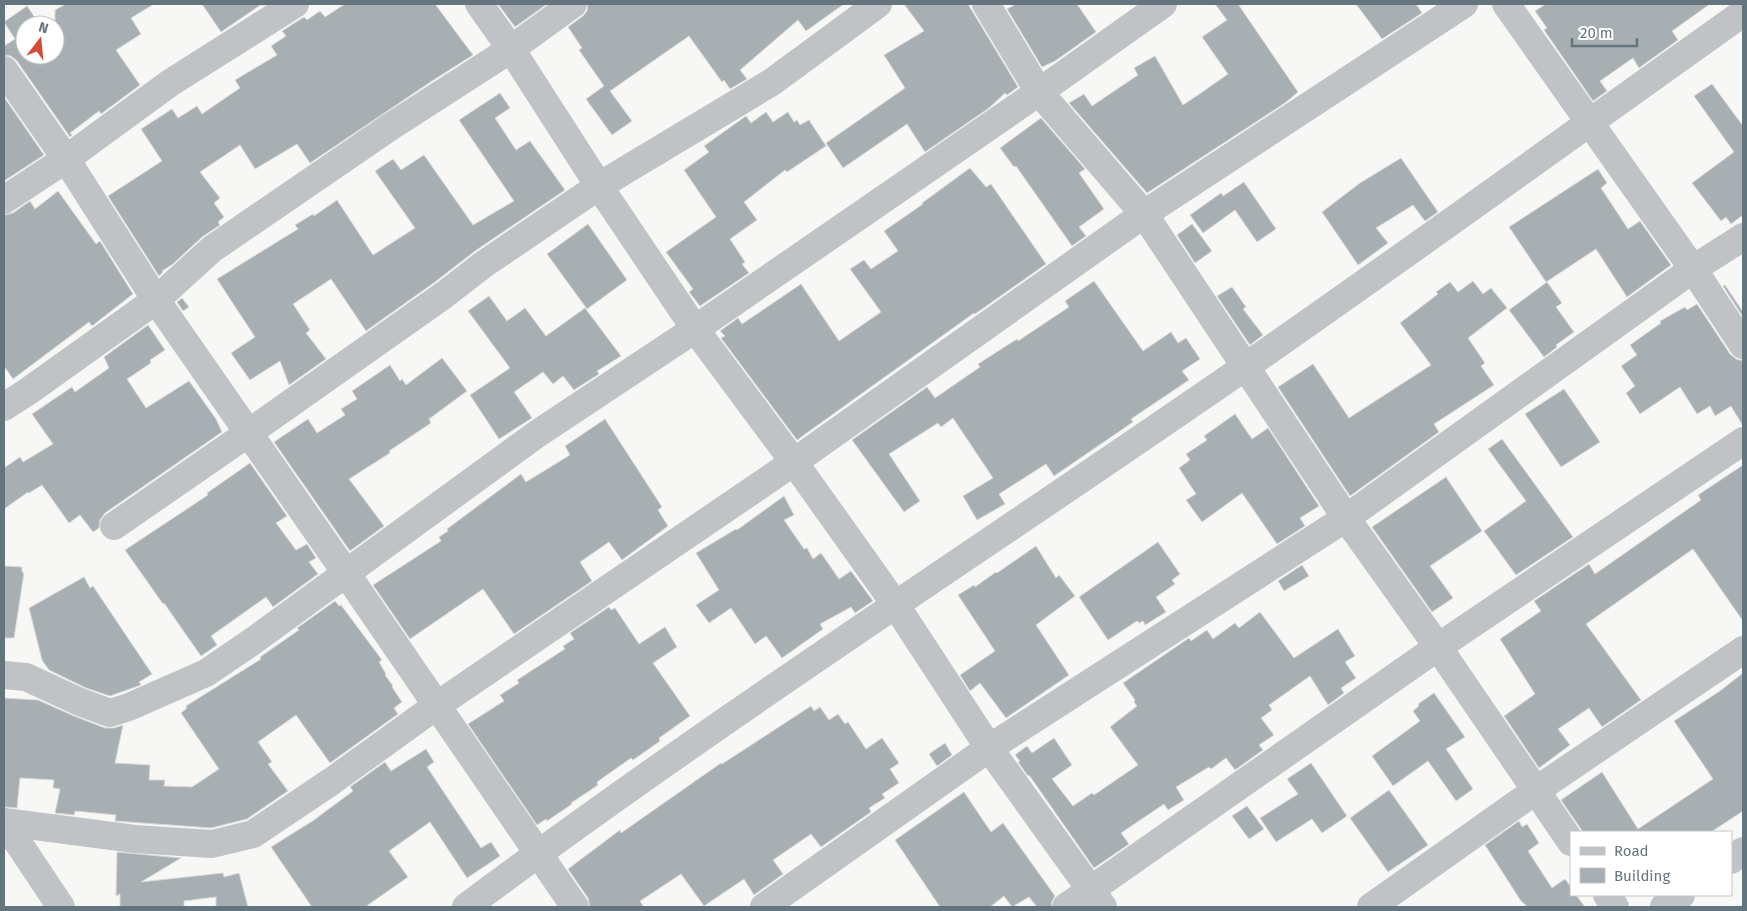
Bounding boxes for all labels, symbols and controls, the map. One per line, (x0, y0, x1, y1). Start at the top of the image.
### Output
north arrow (15, 15, 65, 65)
scale bar (1572, 15, 1637, 47)
text: N (37, 19, 50, 37)
text: 20 m (1580, 24, 1613, 42)
legend (1570, 831, 1732, 896)
text: Road (1614, 842, 1649, 860)
text: Building (1614, 867, 1670, 885)

